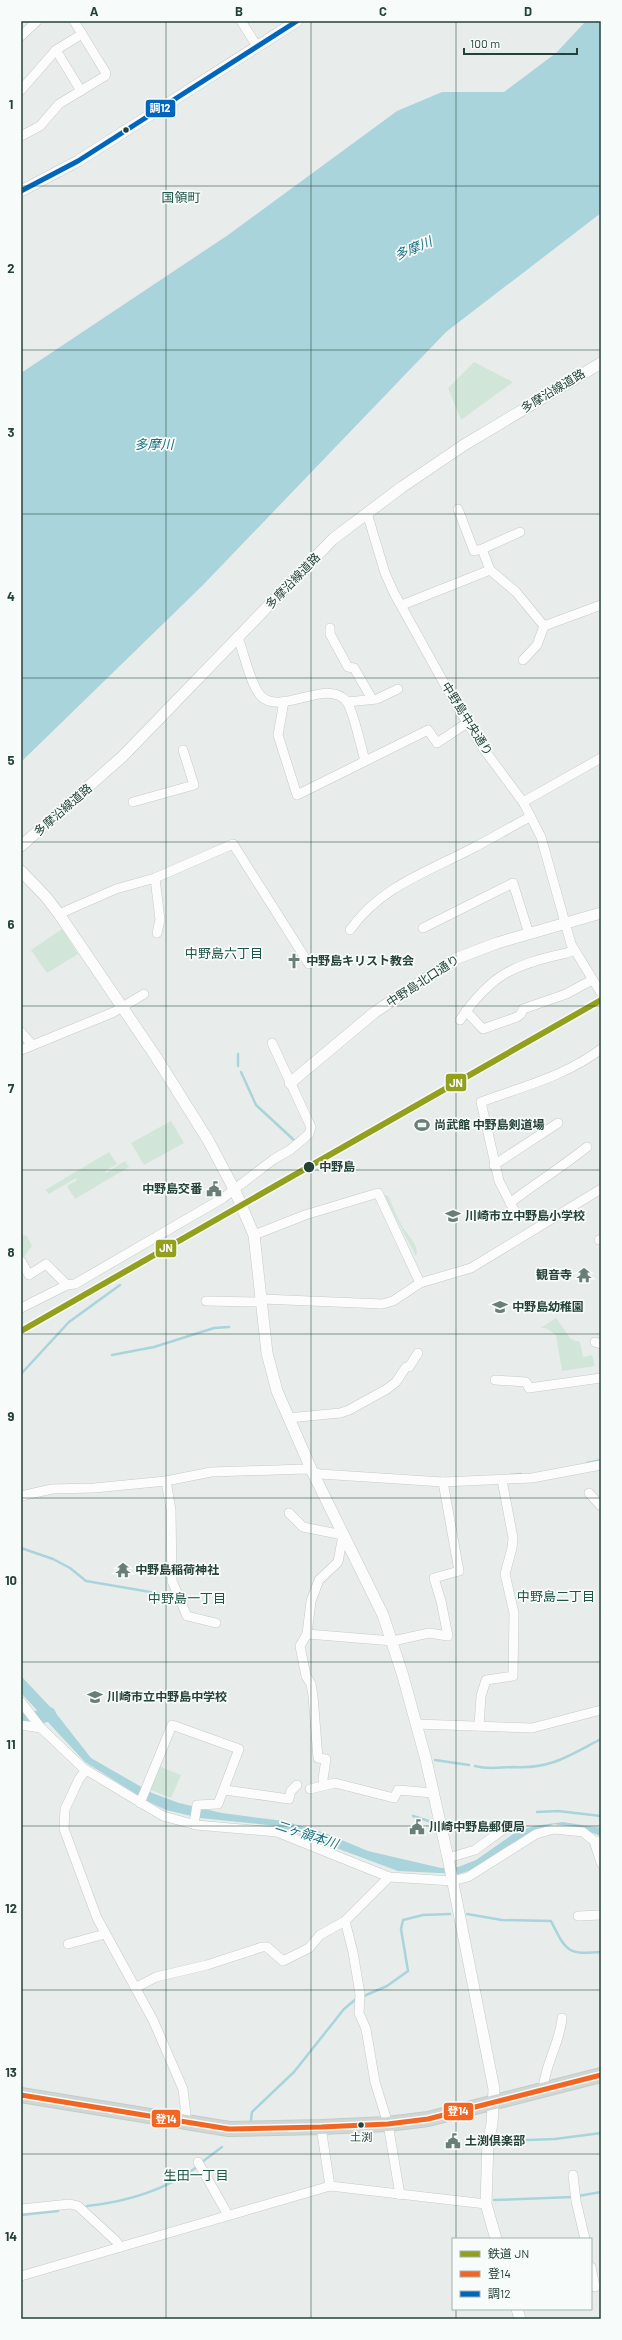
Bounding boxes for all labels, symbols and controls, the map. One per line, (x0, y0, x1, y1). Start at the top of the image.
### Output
text: A (90, 3, 99, 19)
text: B (235, 3, 243, 19)
text: C (379, 3, 387, 19)
text: D (524, 3, 532, 19)
scale bar (464, 30, 577, 56)
text: 100 m (470, 36, 500, 50)
text: 1 (9, 96, 13, 112)
line badge: 調12 (145, 99, 176, 118)
text: 調12 (149, 101, 171, 114)
unlabelled marker (121, 125, 131, 135)
district label: 国領町 (161, 189, 201, 205)
water label: 多摩川 (392, 232, 436, 263)
text: 2 (7, 260, 15, 276)
street label: 多摩沿線道路 (518, 366, 587, 415)
text: 3 (7, 424, 15, 440)
water label: 多摩川 (134, 436, 175, 452)
street label: 多摩沿線道路 (262, 550, 322, 611)
text: 4 (7, 588, 15, 604)
street label: 中野島中央通り (440, 679, 496, 758)
text: 5 (7, 752, 15, 768)
street label: 多摩沿線道路 (31, 780, 94, 838)
text: 6 (8, 916, 15, 932)
district label: 中野島六丁目 (185, 945, 263, 961)
street label: 中野島北口通り (383, 951, 461, 1009)
church icon: 中野島キリスト教会 (285, 952, 303, 970)
place label: 中野島キリスト教会 (306, 953, 414, 967)
line badge: JN (445, 1073, 467, 1092)
text: JN (449, 1076, 463, 1089)
text: 7 (8, 1080, 15, 1096)
sports icon: 尚武館 中野島剣道場 (413, 1116, 431, 1134)
place label: 尚武館 中野島剣道場 (434, 1117, 544, 1131)
place label: 中野島 (319, 1159, 355, 1173)
marker: 中野島 (302, 1160, 316, 1174)
public building icon: 中野島交番 (205, 1180, 223, 1198)
place label: 中野島交番 (142, 1181, 203, 1195)
school or university icon: 川崎市立中野島小学校 (444, 1207, 462, 1225)
place label: 川崎市立中野島小学校 (465, 1208, 585, 1222)
line badge: JN (155, 1239, 177, 1258)
text: JN (159, 1241, 173, 1254)
text: 8 (7, 1244, 15, 1260)
temple icon: 観音寺 (575, 1266, 593, 1284)
place label: 観音寺 (536, 1267, 572, 1281)
school or university icon: 中野島幼稚園 (491, 1298, 509, 1316)
place label: 中野島幼稚園 (512, 1299, 584, 1313)
text: 9 (8, 1408, 15, 1424)
temple icon: 中野島稲荷神社 (114, 1561, 132, 1579)
place label: 中野島稲荷神社 (135, 1562, 219, 1576)
text: 10 (5, 1572, 17, 1588)
district label: 中野島二丁目 (517, 1588, 595, 1604)
district label: 中野島一丁目 (148, 1590, 226, 1606)
school or university icon: 川崎市立中野島中学校 (86, 1688, 104, 1706)
place label: 川崎市立中野島中学校 (107, 1689, 227, 1703)
text: 11 (6, 1736, 16, 1752)
water label: 二ヶ領本川 (274, 1816, 342, 1852)
public building icon: 川崎中野島郵便局 (408, 1818, 426, 1836)
place label: 川崎中野島郵便局 (429, 1819, 525, 1833)
text: 12 (5, 1900, 17, 1916)
text: 13 (5, 2064, 17, 2080)
line badge: 登14 (443, 2102, 474, 2121)
text: 登14 (447, 2104, 469, 2117)
line badge: 登14 (151, 2109, 181, 2128)
text: 登14 (155, 2112, 177, 2125)
marker: 土渕 (356, 2120, 366, 2130)
place label: 土渕 (350, 2130, 372, 2143)
public building icon: 土渕倶楽部 (444, 2132, 462, 2150)
place label: 土渕倶楽部 (465, 2133, 525, 2147)
district label: 生田一丁目 (163, 2167, 229, 2183)
text: 14 (5, 2228, 17, 2244)
legend (452, 2238, 592, 2310)
text: 鉄道 JN (488, 2246, 529, 2260)
text: 登14 (488, 2266, 511, 2280)
text: 調12 (488, 2286, 511, 2300)

